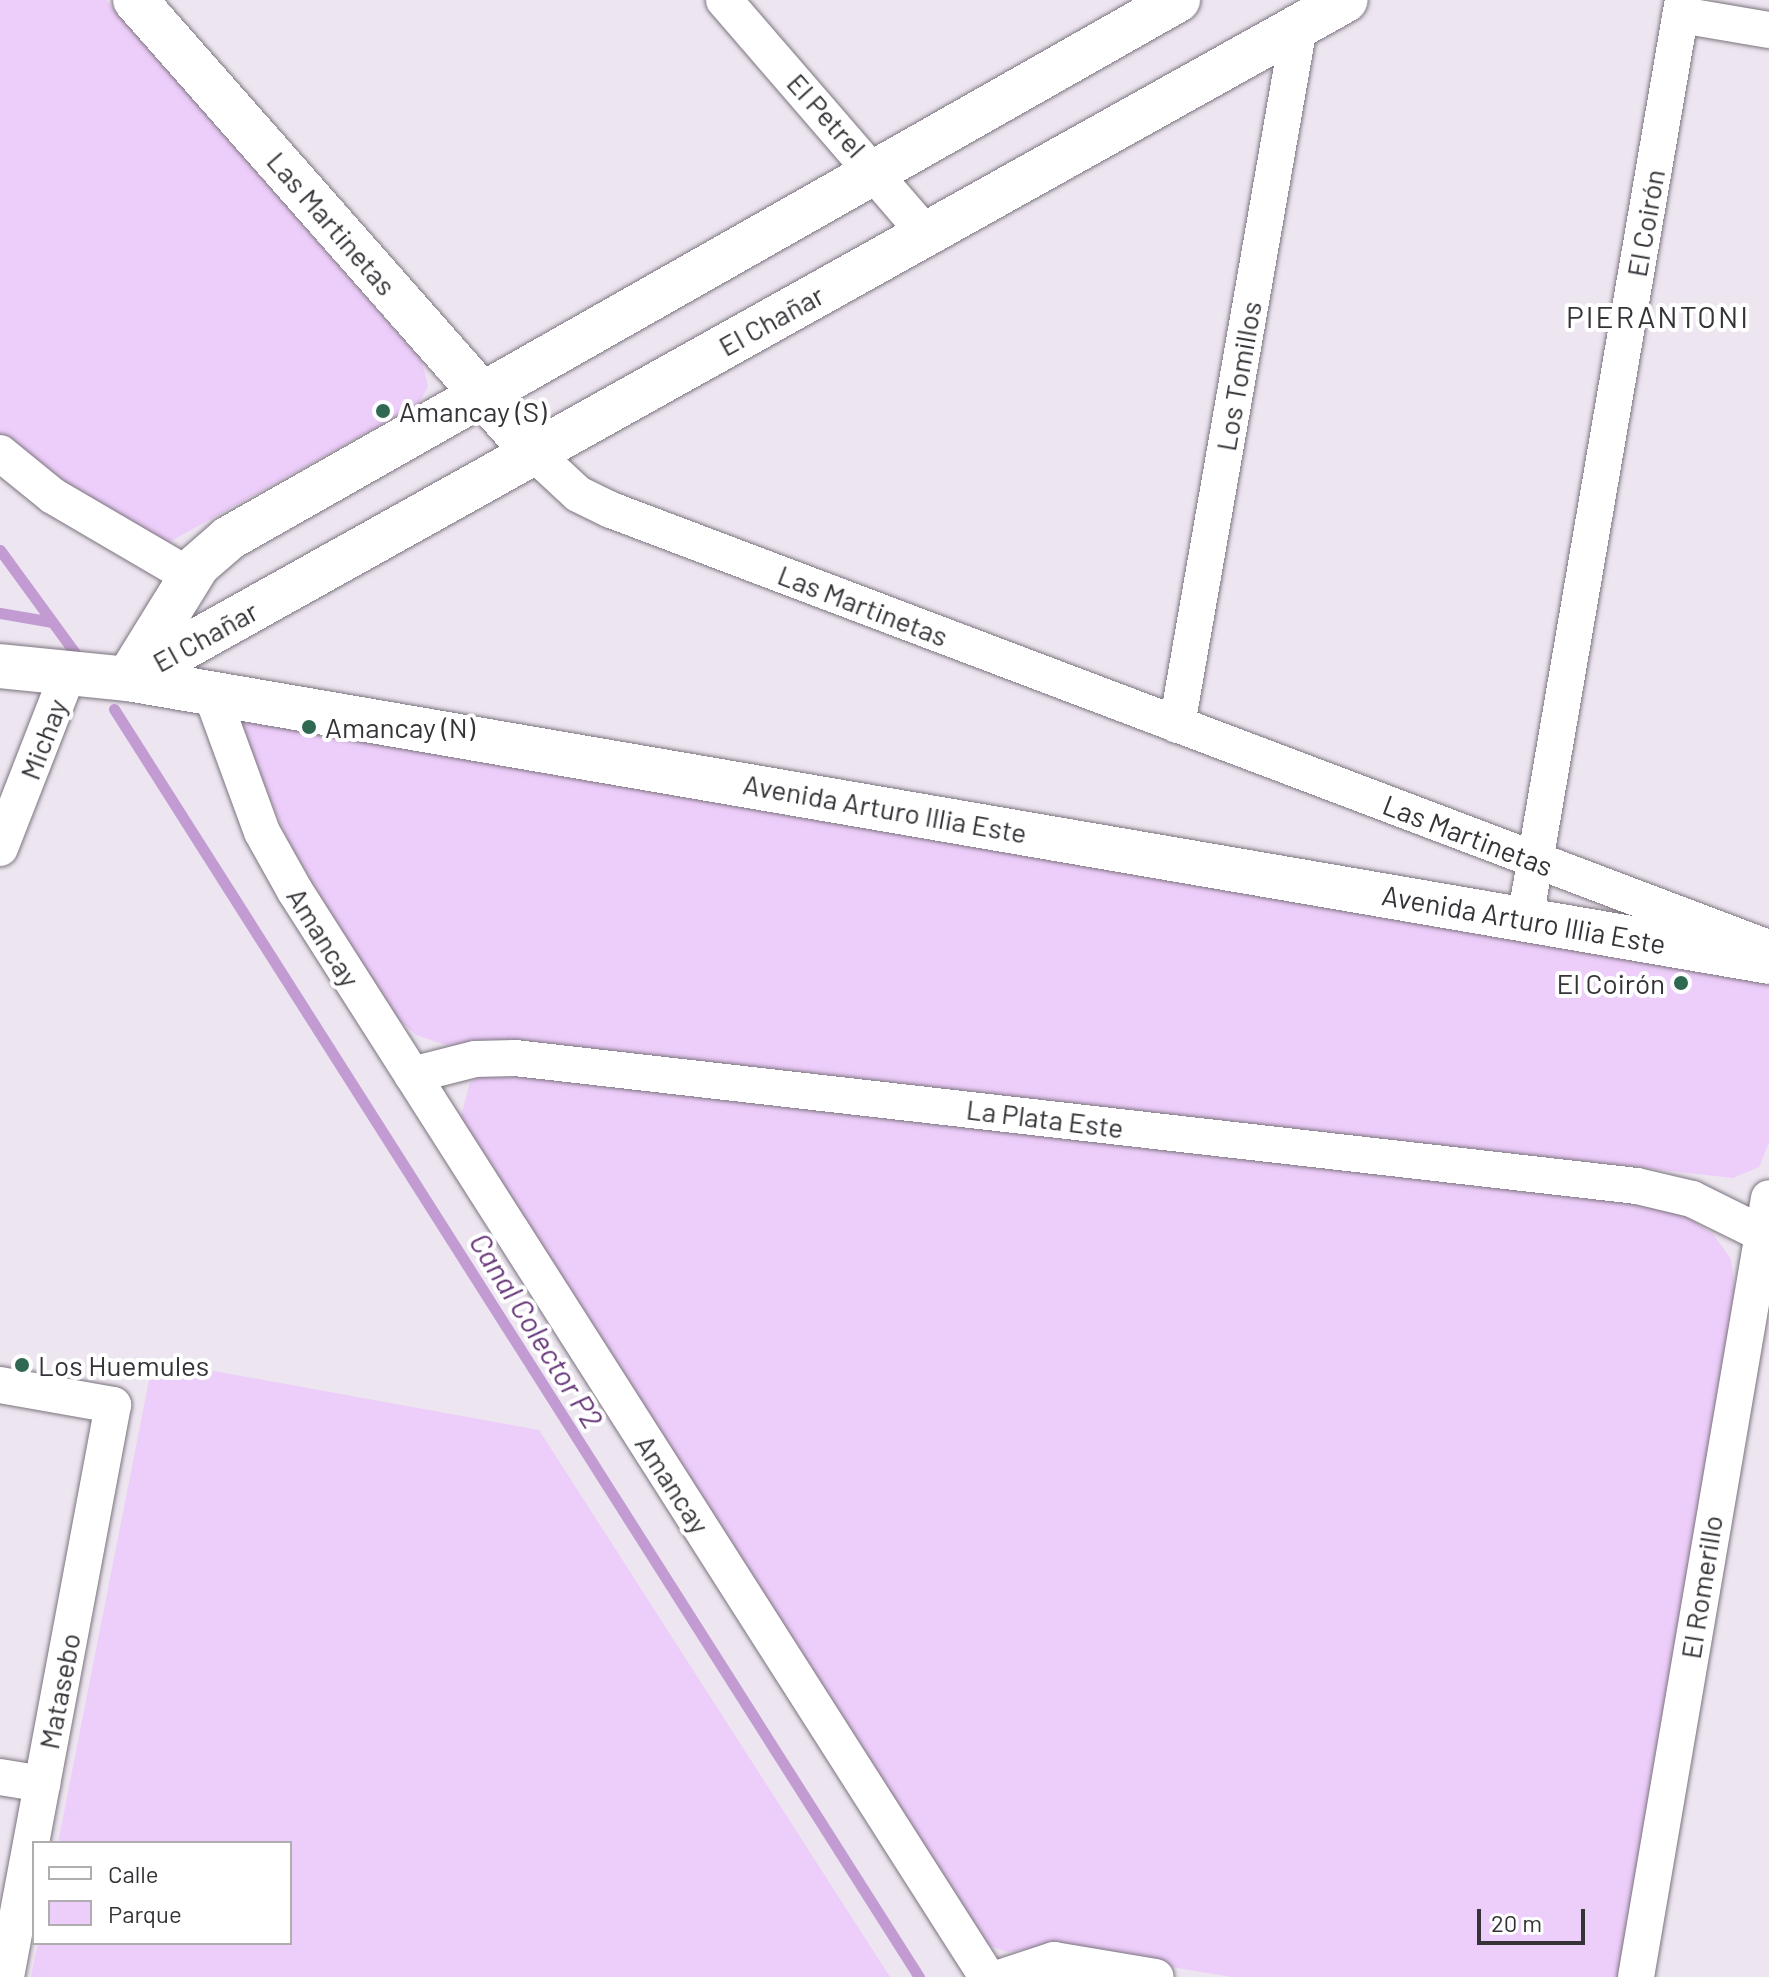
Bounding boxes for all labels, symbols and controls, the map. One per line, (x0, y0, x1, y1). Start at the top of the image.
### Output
street label: El Petrel (781, 66, 873, 164)
street label: Las Martinetas (261, 144, 403, 302)
street label: El Coirón (1619, 167, 1671, 279)
street label: El Chañar (713, 277, 829, 363)
district label: PIERANTONI (1566, 298, 1750, 334)
street label: Los Tomillos (1208, 299, 1268, 453)
place label: Amancay (S) (399, 394, 547, 428)
marker: Amancay (S) (374, 402, 392, 420)
street label: Las Martinetas (773, 557, 953, 653)
street label: El Chañar (147, 593, 263, 679)
street label: Michay (12, 694, 74, 784)
place label: Amancay (N) (325, 710, 475, 744)
marker: Amancay (N) (300, 718, 318, 736)
street label: Avenida Arturo Illia Este (741, 767, 1029, 849)
street label: Las Martinetas (1378, 787, 1558, 883)
street label: Avenida Arturo Illia Este (1380, 878, 1668, 960)
street label: Amancay (280, 881, 368, 993)
place label: El Coirón (1557, 966, 1665, 1000)
marker: El Coirón (1672, 974, 1690, 992)
street label: La Plata Este (964, 1092, 1126, 1144)
water label: Canal Colector P2 (463, 1226, 611, 1434)
place label: Los Huemules (38, 1348, 209, 1382)
marker: Los Huemules (13, 1356, 31, 1374)
street label: Amancay (629, 1428, 717, 1540)
street label: El Romerillo (1673, 1513, 1729, 1661)
street label: Matasebo (31, 1630, 87, 1752)
legend (32, 1841, 292, 1945)
text: Calle (108, 1859, 159, 1888)
scale bar (1481, 1893, 1589, 1943)
text: Parque (108, 1899, 182, 1928)
text: 20 m (1491, 1908, 1542, 1937)

